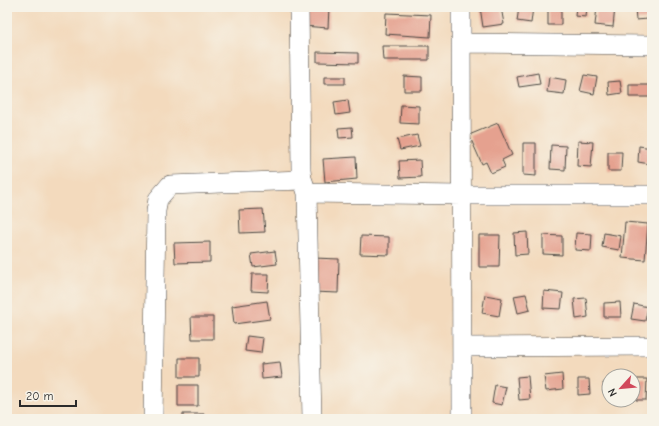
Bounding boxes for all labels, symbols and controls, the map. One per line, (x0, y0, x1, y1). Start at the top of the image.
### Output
north arrow (601, 368, 641, 408)
scale bar (20, 382, 76, 408)
text: N (605, 386, 620, 398)
text: 20 m (26, 389, 54, 403)

